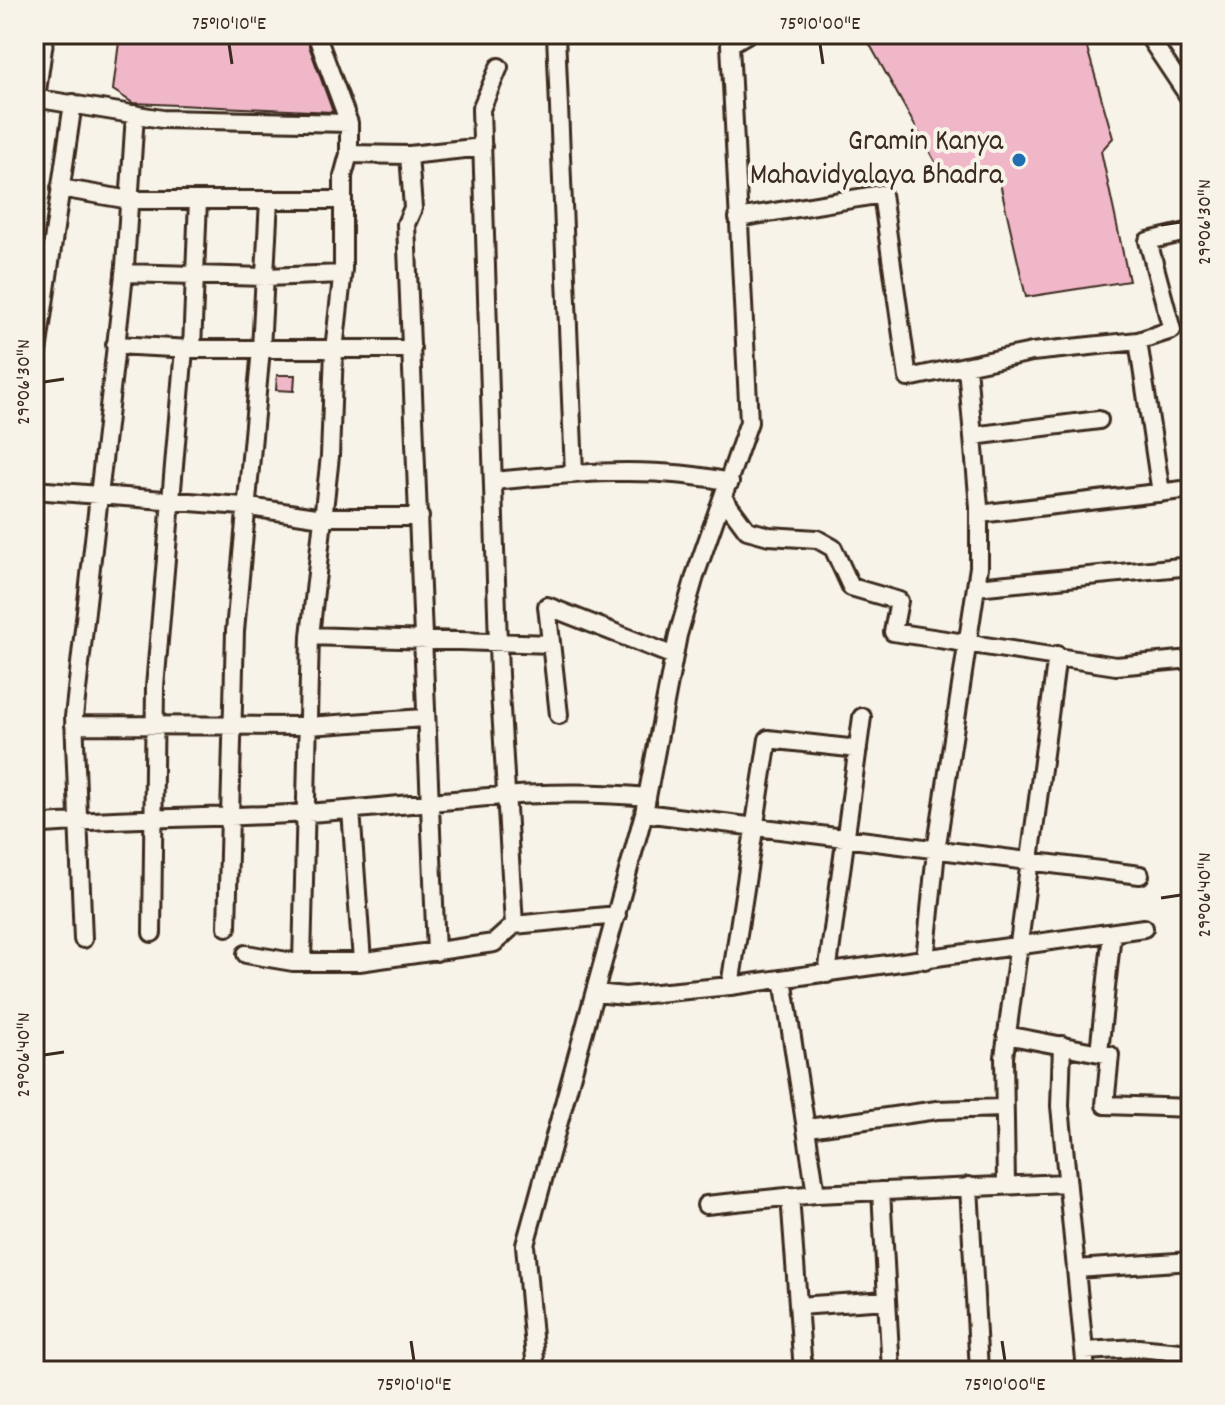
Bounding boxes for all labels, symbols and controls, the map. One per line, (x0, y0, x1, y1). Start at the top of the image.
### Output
text: 75°10'10"E (192, 11, 266, 39)
text: 75°10'00"E (780, 11, 860, 39)
place label: Gramin Kanya Mahavidyalaya Bhadra (750, 122, 1004, 199)
marker: Gramin Kanya Mahavidyalaya Bhadra (1010, 151, 1028, 169)
text: 29°06'30"N (1192, 179, 1220, 265)
text: 29°06'30"N (11, 339, 39, 425)
text: 29°06'40"N (1192, 852, 1220, 938)
text: 29°06'40"N (11, 1012, 39, 1098)
text: 75°10'10"E (377, 1372, 451, 1400)
text: 75°10'00"E (965, 1372, 1045, 1400)

